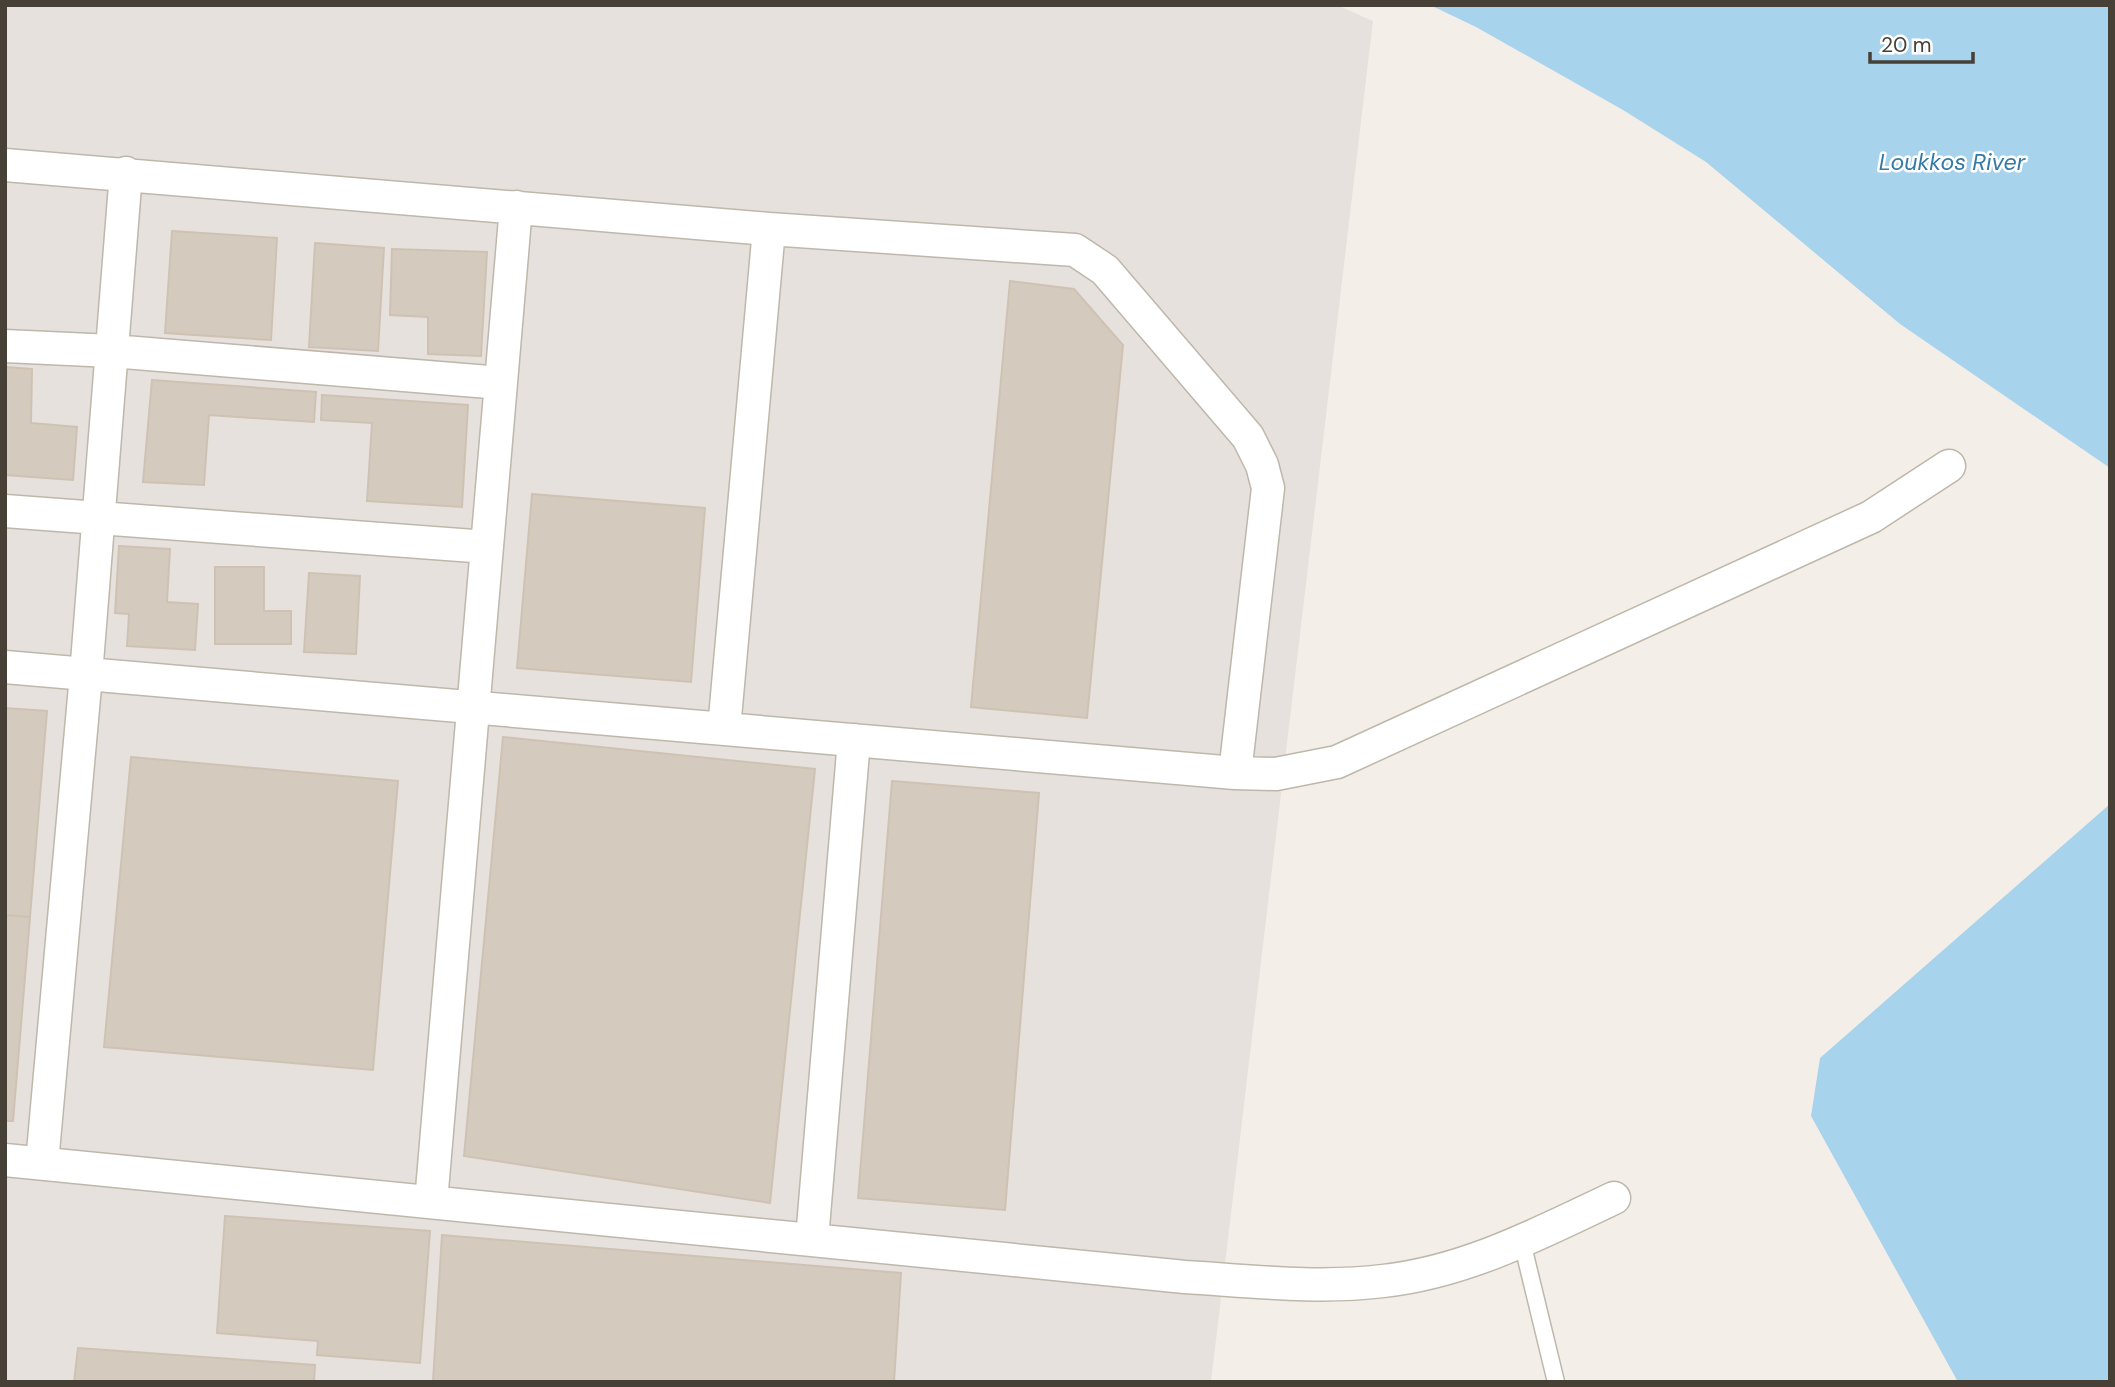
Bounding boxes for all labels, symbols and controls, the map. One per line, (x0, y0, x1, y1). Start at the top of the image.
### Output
scale bar (1870, 21, 1973, 65)
text: 20 m (1881, 31, 1932, 59)
water label: Loukkos River (1879, 147, 2027, 177)

